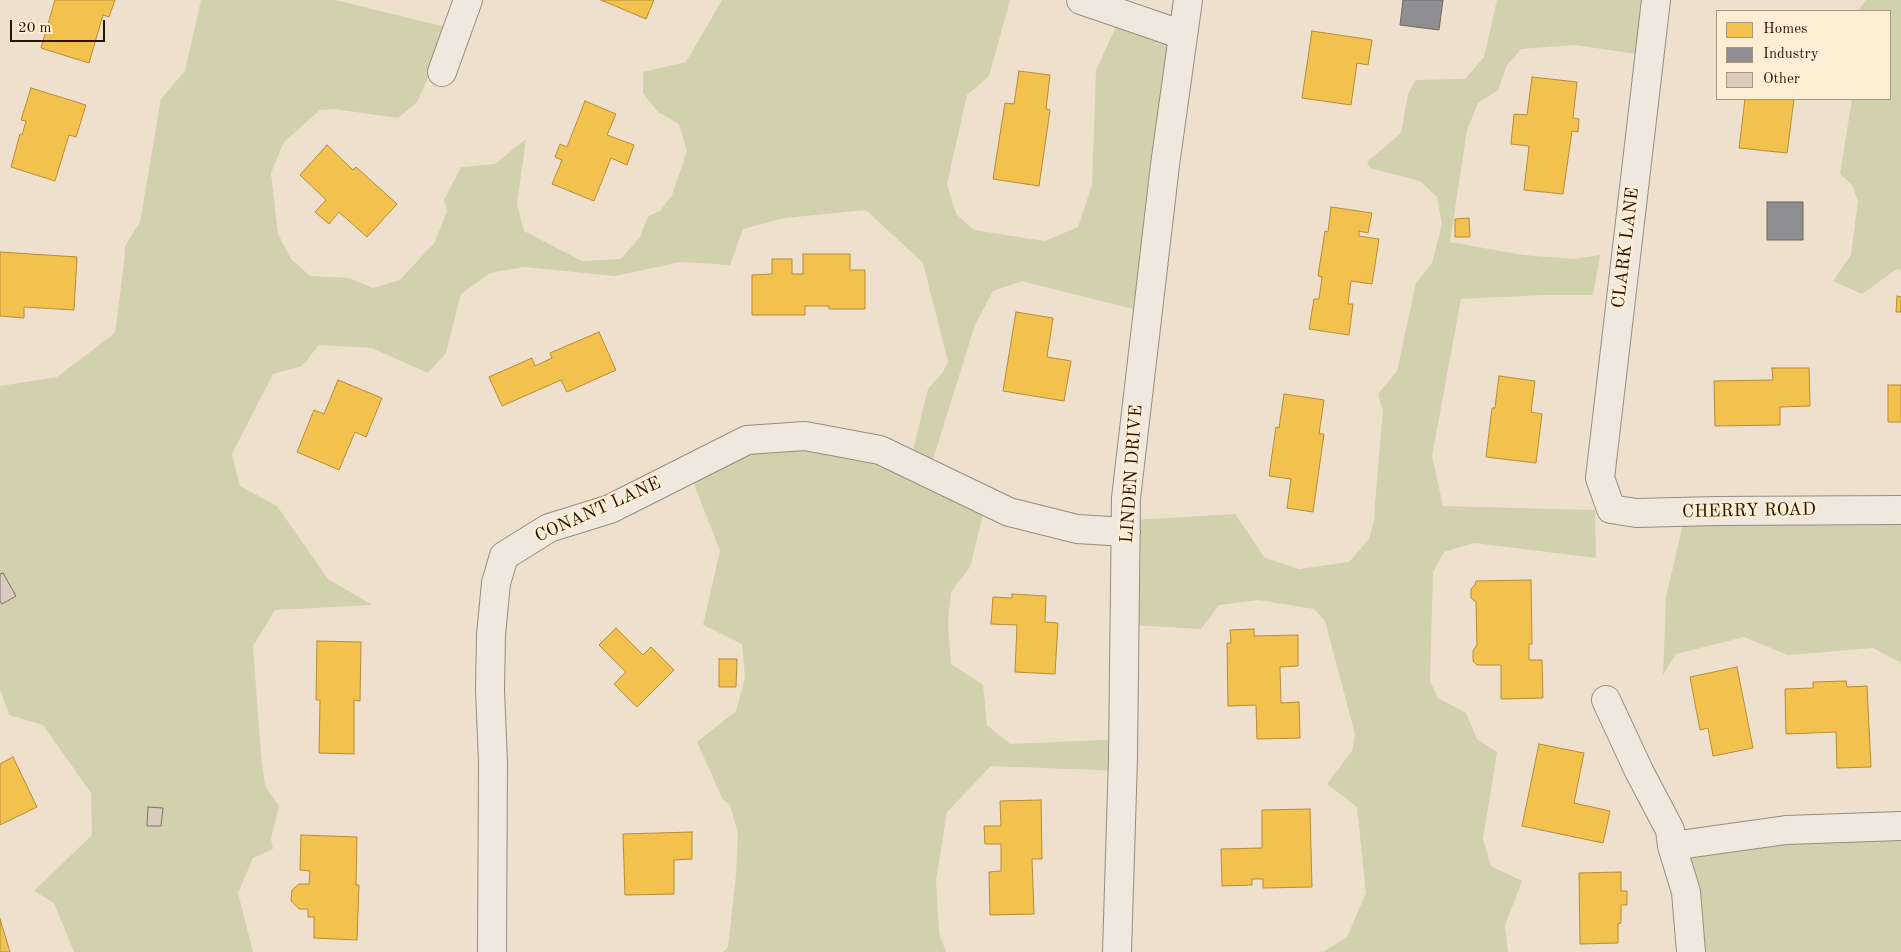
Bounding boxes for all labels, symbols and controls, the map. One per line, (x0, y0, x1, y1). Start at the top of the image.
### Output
scale bar (12, 10, 108, 42)
legend (1716, 10, 1891, 100)
text: 20 m (18, 21, 52, 36)
text: Homes (1763, 22, 1808, 37)
text: Industry (1763, 47, 1819, 62)
text: Other (1763, 72, 1800, 87)
street label: CLARK LANE (1608, 186, 1644, 310)
street label: LINDEN DRIVE (1116, 404, 1148, 544)
street label: CONANT LANE (532, 473, 664, 547)
street label: CHERRY ROAD (1682, 499, 1816, 523)

